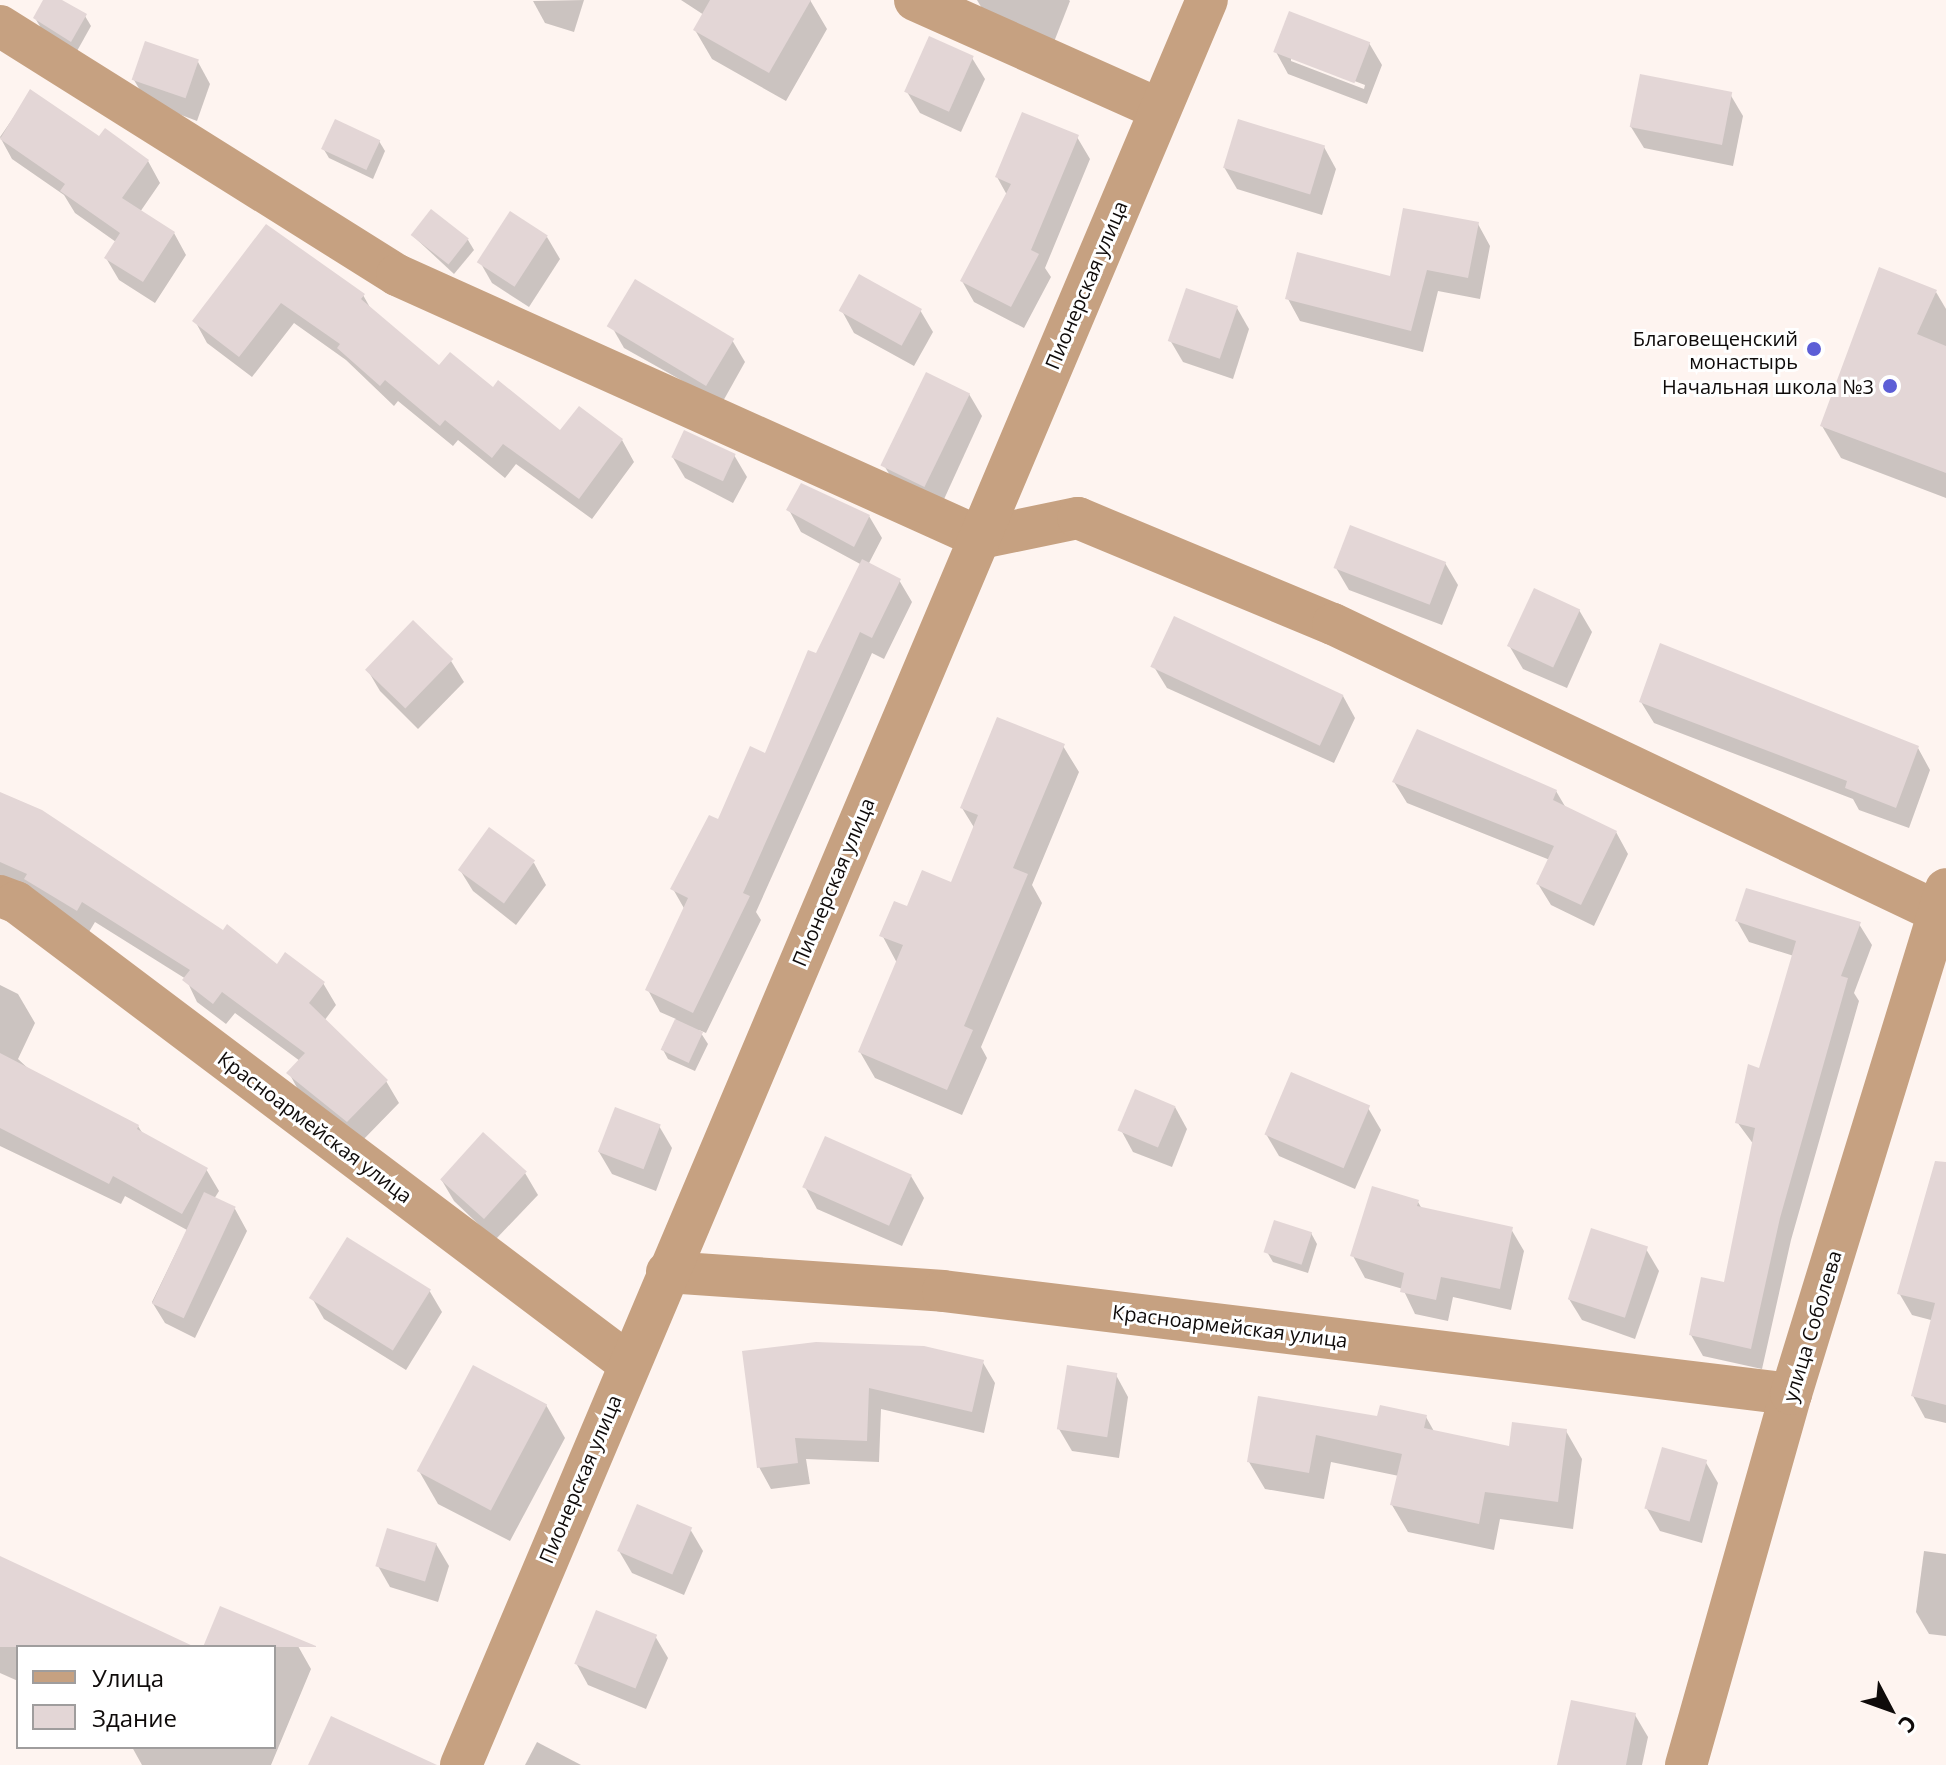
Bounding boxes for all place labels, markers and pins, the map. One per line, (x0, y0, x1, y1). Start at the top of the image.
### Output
place label: Благовещенский монастырь (1633, 326, 1798, 373)
marker: Благовещенский монастырь (1805, 340, 1823, 358)
place label: Начальная школа №3 (1662, 374, 1874, 398)
marker: Начальная школа №3 (1881, 377, 1899, 395)

